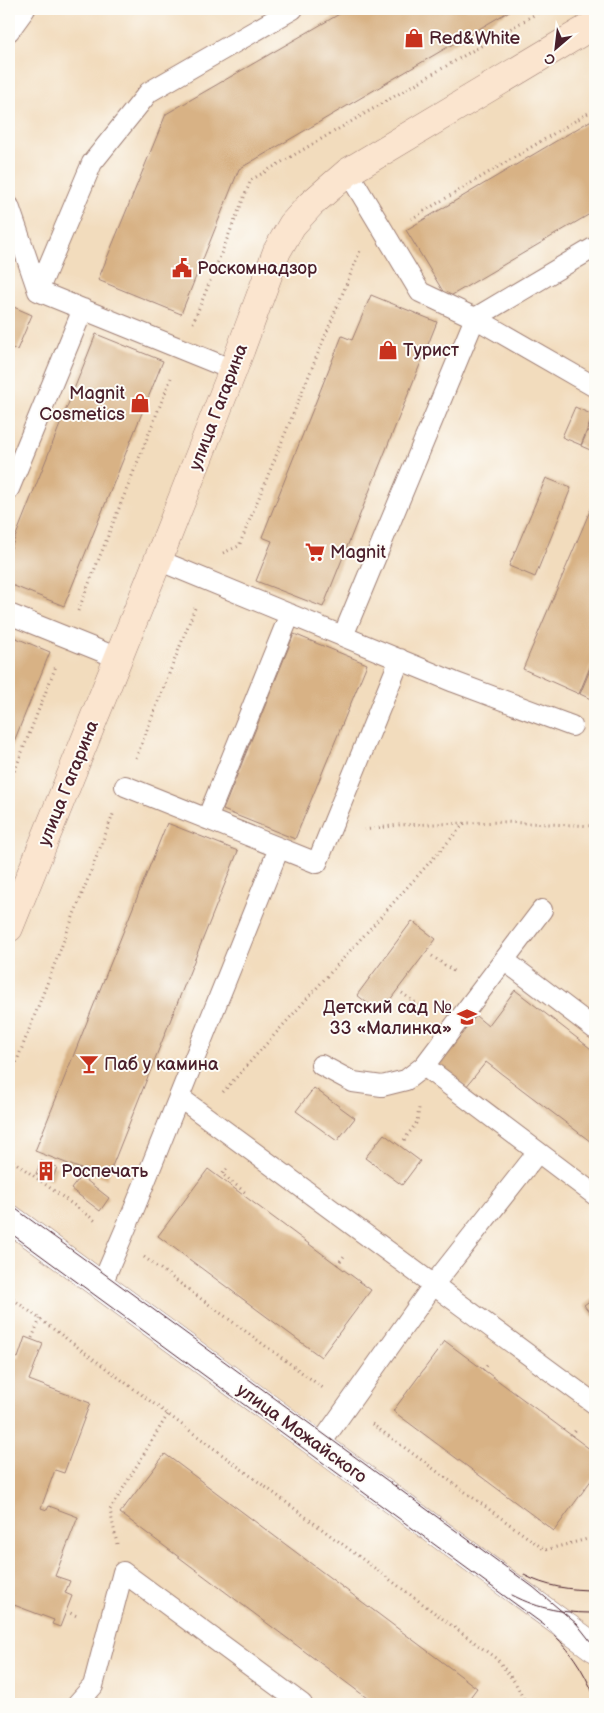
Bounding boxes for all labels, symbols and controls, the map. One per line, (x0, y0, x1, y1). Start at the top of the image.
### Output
north arrow (532, 22, 582, 72)
shop icon: Red&White (403, 27, 425, 49)
place label: Red&White (429, 28, 521, 49)
text: С (542, 49, 558, 69)
public building icon: Роскомнадзор (171, 257, 193, 279)
place label: Роскомнадзор (197, 258, 317, 279)
shop icon: Турист (377, 339, 399, 361)
place label: Турист (403, 340, 460, 361)
street label: улица Гагарина (185, 341, 252, 473)
place label: Magnit Cosmetics (39, 383, 125, 425)
shop icon: Magnit Cosmetics (129, 392, 151, 414)
supermarket icon: Magnit (304, 541, 326, 563)
place label: Magnit (330, 542, 386, 563)
street label: улица Гагарина (34, 717, 103, 849)
place label: Детский сад № 33 «Малинка» (323, 997, 452, 1039)
school or university icon: Детский сад № 33 «Малинка» (456, 1006, 478, 1028)
bar icon: Паб у камина (78, 1053, 100, 1075)
place label: Паб у камина (104, 1054, 219, 1075)
building icon: Роспечать (35, 1160, 57, 1182)
place label: Роспечать (61, 1161, 148, 1182)
street label: улица Можайского (233, 1379, 371, 1488)

